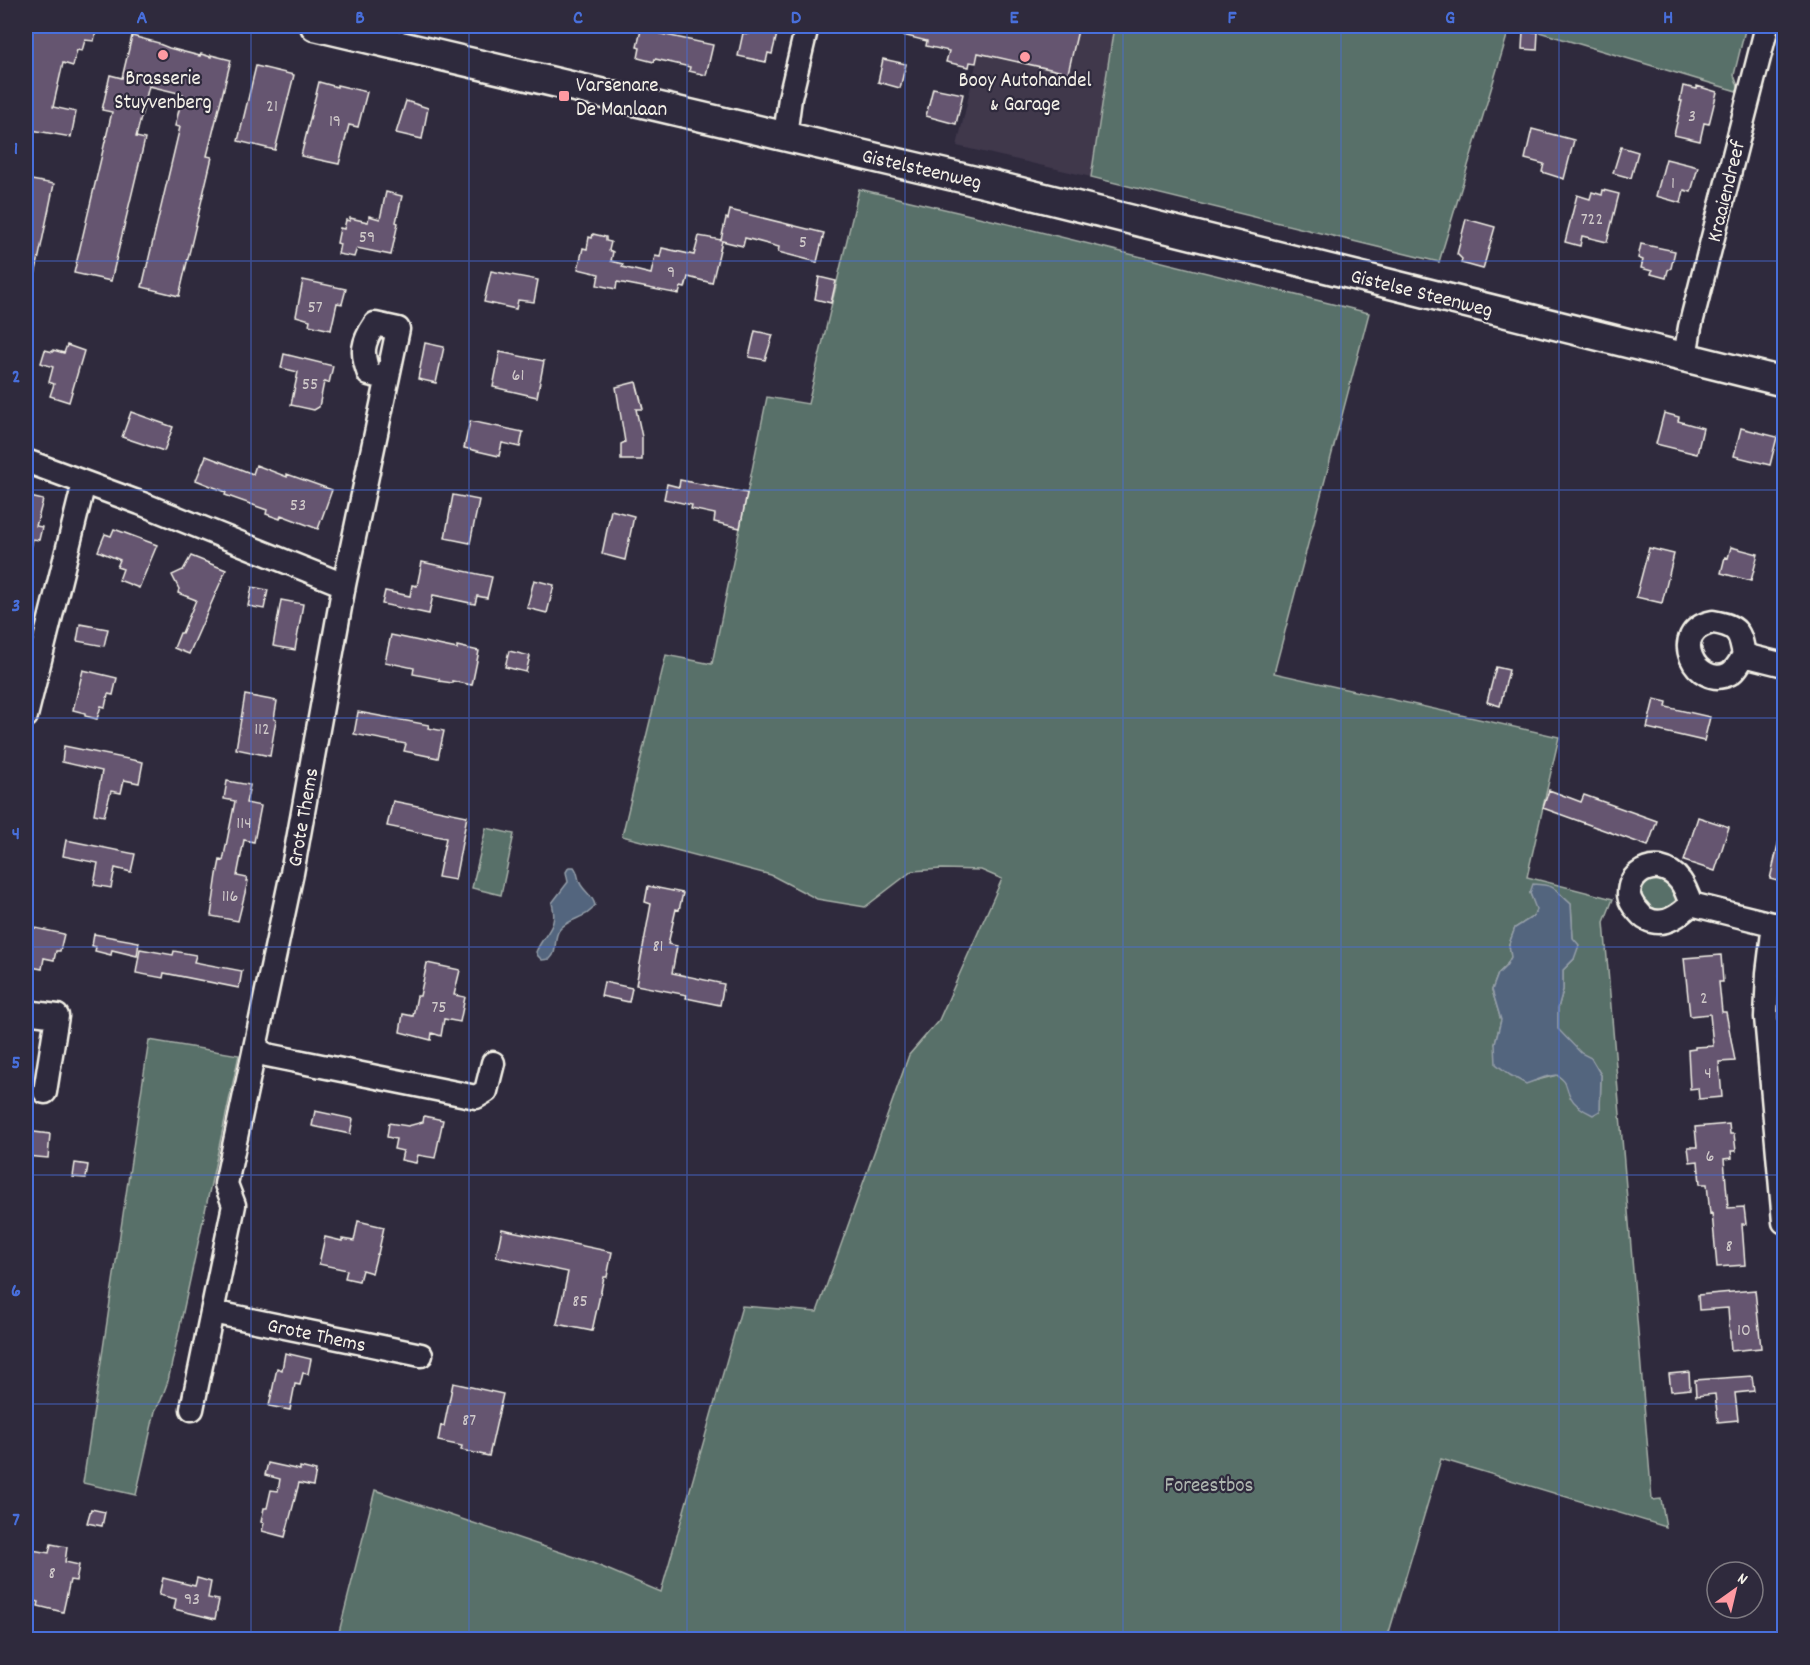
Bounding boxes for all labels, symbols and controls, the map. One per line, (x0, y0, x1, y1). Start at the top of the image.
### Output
text: A (137, 5, 148, 33)
text: B (355, 5, 365, 33)
text: C (573, 5, 583, 33)
text: D (791, 5, 802, 33)
text: E (1009, 5, 1019, 33)
text: F (1228, 5, 1238, 33)
text: G (1445, 5, 1455, 33)
text: H (1663, 5, 1673, 33)
marker: Brasserie Stuyvenberg (156, 48, 170, 62)
marker: Booy Autohandel & Garage (1018, 50, 1032, 64)
place label: Brasserie Stuyvenberg (114, 65, 212, 119)
place label: Booy Autohandel & Garage (959, 67, 1091, 121)
place label: Varsenare De Manlaan (576, 72, 667, 126)
marker: Varsenare De Manlaan (557, 89, 571, 103)
house number: 21 (266, 95, 278, 120)
house number: 3 (1688, 105, 1696, 130)
house number: 19 (329, 110, 341, 135)
text: 1 (14, 136, 18, 164)
street label: Kraaiendreef (1701, 137, 1755, 246)
street label: Gistelsteenweg (859, 143, 984, 199)
house number: 1 (1671, 172, 1675, 197)
house number: 722 (1581, 208, 1603, 233)
house number: 59 (359, 226, 375, 251)
house number: 5 (799, 231, 807, 256)
house number: 9 (667, 261, 675, 286)
street label: Gistelse Steenweg (1347, 263, 1495, 327)
house number: 57 (307, 296, 323, 321)
text: 2 (12, 364, 20, 392)
house number: 61 (512, 364, 524, 389)
house number: 55 (302, 373, 318, 398)
house number: 53 (290, 494, 306, 519)
text: 3 (12, 593, 20, 621)
house number: 112 (254, 718, 270, 743)
street label: Grote Thems (281, 766, 328, 869)
house number: 114 (236, 812, 252, 837)
text: 4 (12, 821, 20, 849)
house number: 116 (222, 885, 238, 910)
house number: 81 (652, 935, 664, 960)
house number: 2 (1700, 987, 1708, 1012)
house number: 75 (431, 996, 447, 1021)
text: 5 (11, 1050, 21, 1078)
house number: 4 (1704, 1062, 1712, 1087)
house number: 6 (1706, 1145, 1714, 1170)
house number: 8 (1725, 1235, 1733, 1260)
text: 6 (11, 1278, 21, 1306)
house number: 85 (572, 1290, 588, 1315)
street label: Grote Thems (264, 1312, 368, 1362)
house number: 10 (1737, 1319, 1751, 1344)
house number: 87 (462, 1409, 476, 1434)
park label: Foreestbos (1165, 1472, 1253, 1502)
text: 7 (12, 1507, 20, 1535)
north arrow (1705, 1560, 1765, 1620)
house number: 8 (48, 1562, 56, 1587)
text: N (1732, 1568, 1752, 1591)
house number: 93 (184, 1588, 200, 1613)

